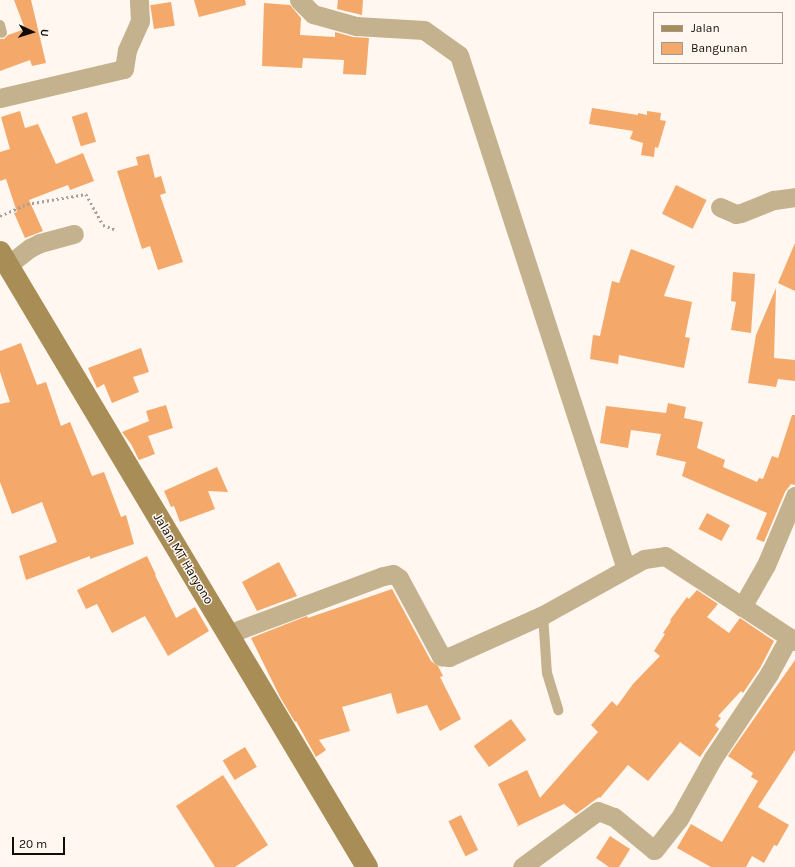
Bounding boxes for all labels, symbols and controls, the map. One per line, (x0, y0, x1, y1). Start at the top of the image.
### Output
north arrow (12, 12, 52, 52)
legend (653, 12, 783, 64)
text: Jalan (691, 21, 720, 35)
text: U (38, 29, 51, 37)
text: Bangunan (691, 41, 747, 55)
street label: Jalan MT Haryono (150, 511, 216, 607)
scale bar (14, 829, 67, 855)
text: 20 m (19, 837, 47, 851)

